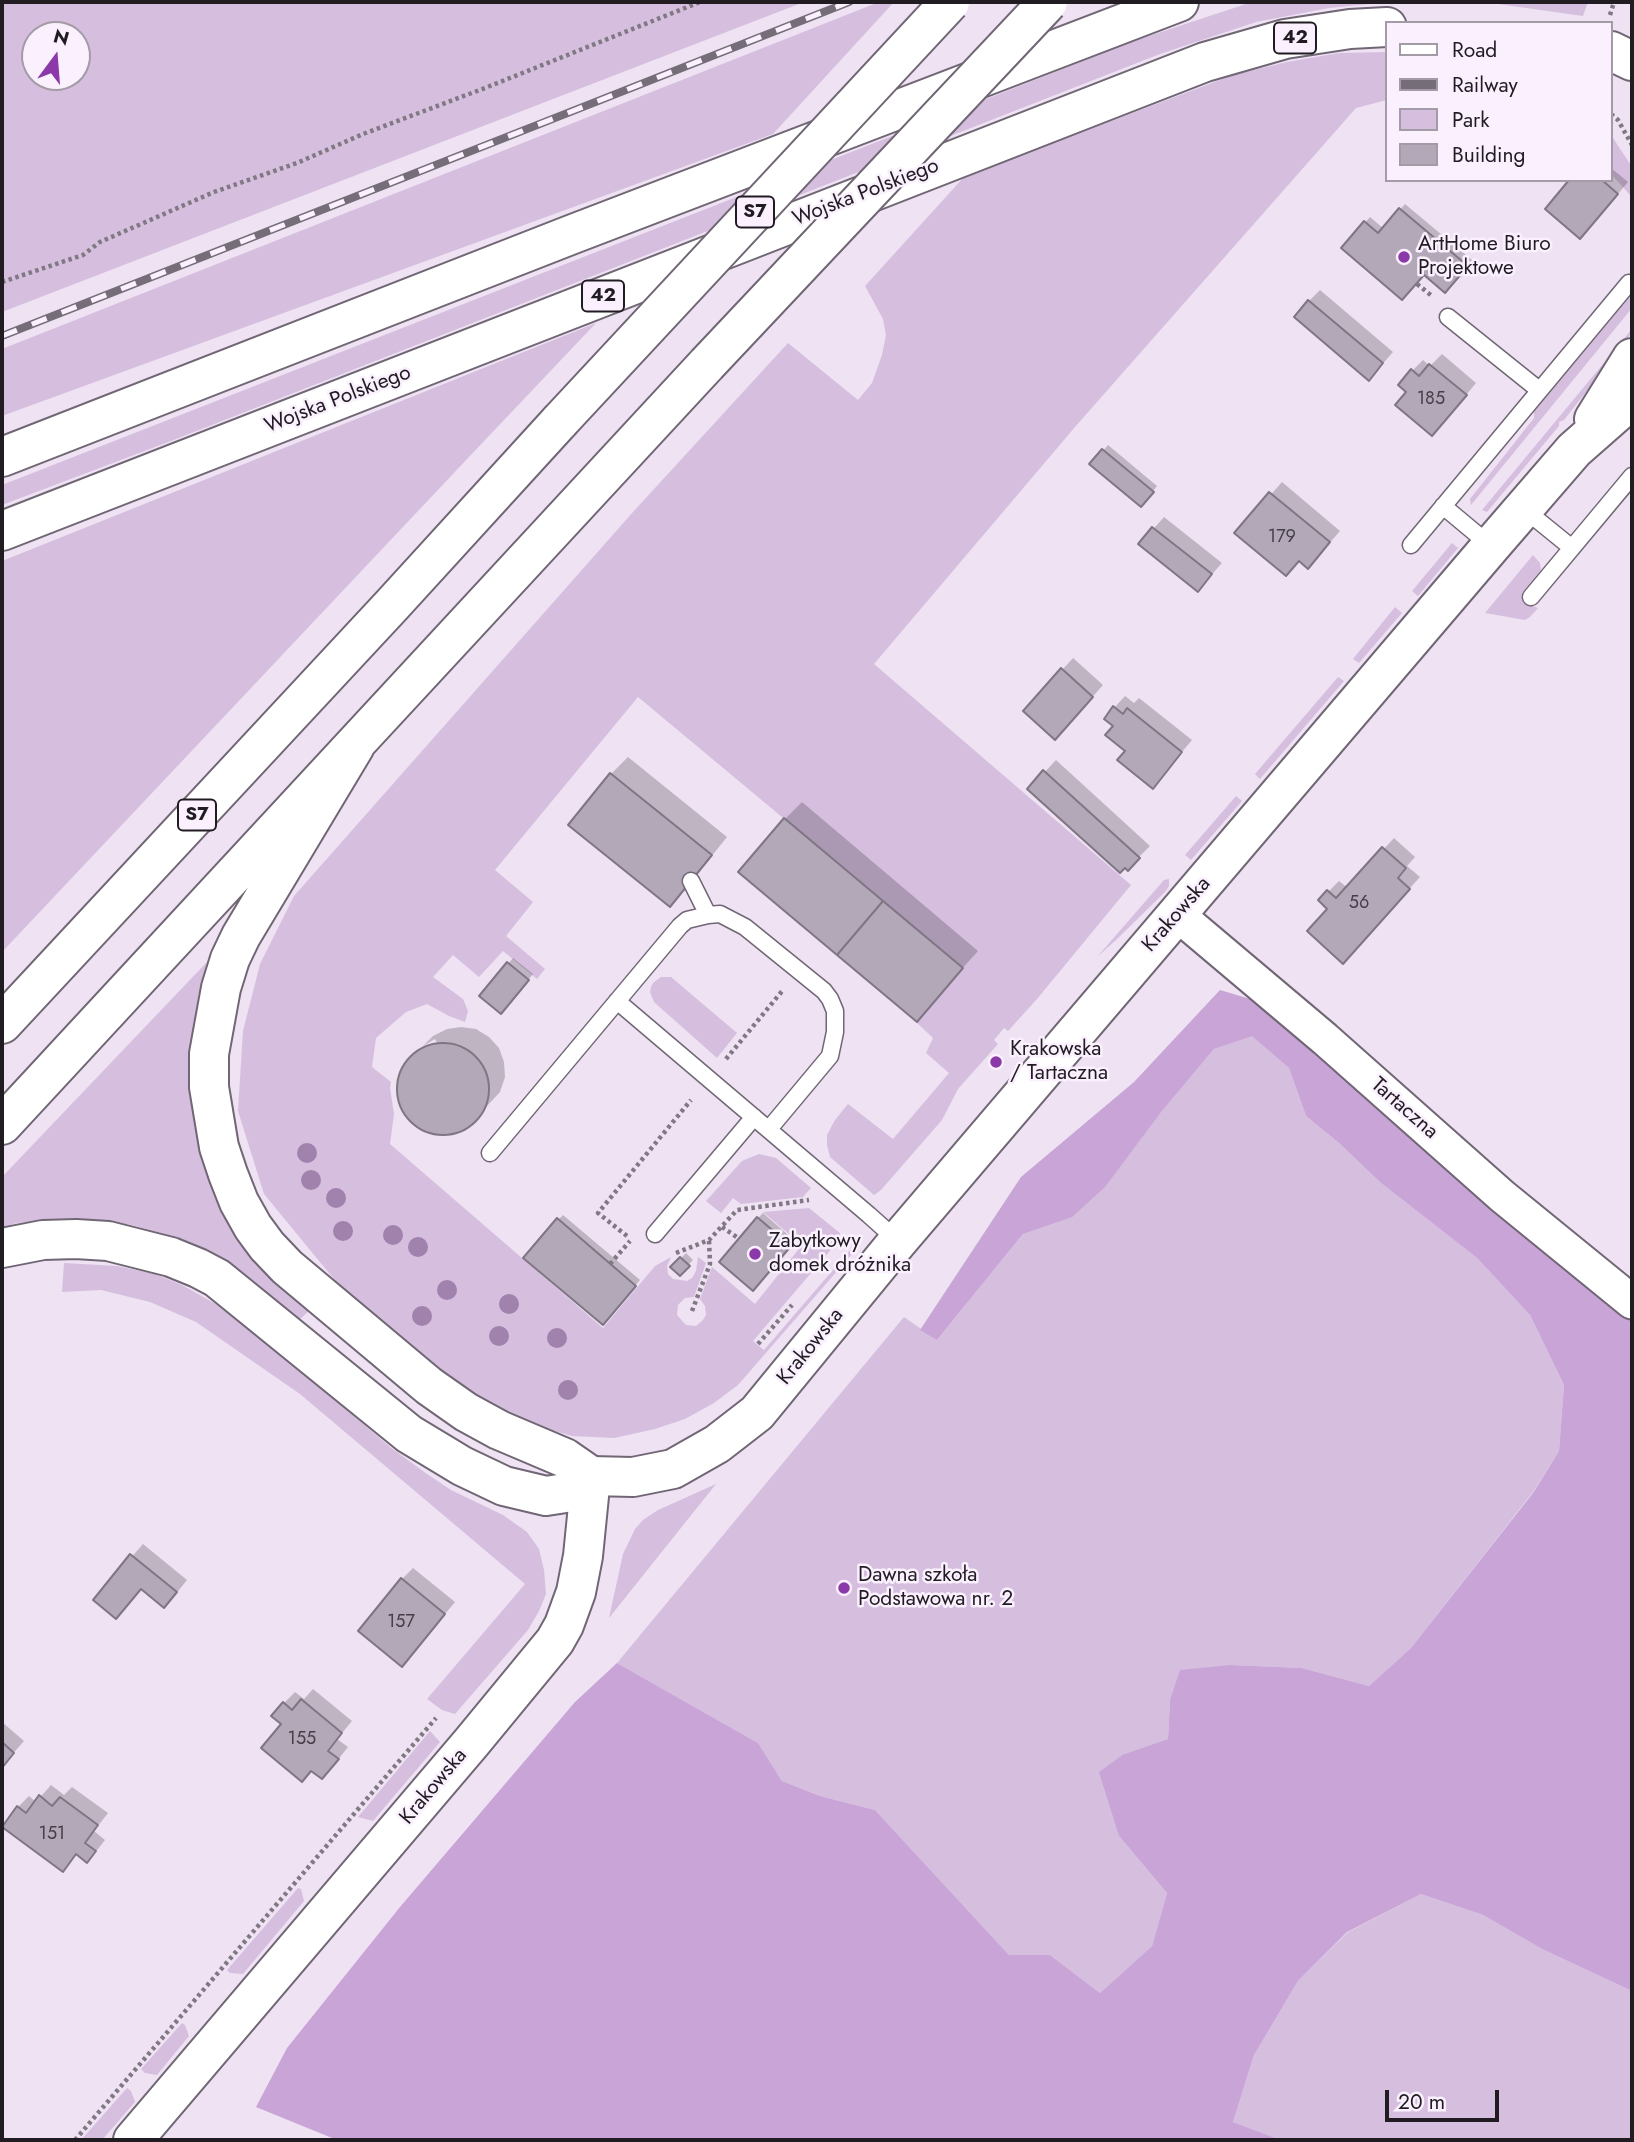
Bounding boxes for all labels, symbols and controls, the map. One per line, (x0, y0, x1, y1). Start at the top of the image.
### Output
north arrow (21, 21, 91, 91)
legend (1386, 21, 1613, 182)
text: N (50, 22, 72, 52)
road number: 42 (1274, 22, 1316, 54)
text: Road (1452, 35, 1497, 65)
text: Railway (1452, 70, 1518, 100)
text: Park (1452, 105, 1489, 135)
text: Building (1452, 140, 1525, 170)
street label: Wojska Polskiego (789, 154, 943, 232)
road number: S7 (736, 196, 774, 228)
place label: ArtHome Biuro Projektowe (1418, 232, 1551, 282)
marker: ArtHome Biuro Projektowe (1396, 249, 1412, 265)
road number: 42 (582, 280, 624, 312)
street label: Wojska Polskiego (261, 361, 415, 439)
house number: 185 (1417, 389, 1445, 411)
house number: 179 (1268, 527, 1296, 549)
road number: S7 (178, 800, 216, 830)
street label: Krakowska (1138, 872, 1216, 958)
house number: 56 (1349, 893, 1369, 915)
place label: Krakowska / Tartaczna (1010, 1037, 1108, 1087)
marker: Krakowska / Tartaczna (988, 1054, 1004, 1070)
street label: Tartaczna (1365, 1073, 1443, 1145)
place label: Zabytkowy domek dróżnika (769, 1229, 911, 1279)
marker: Zabytkowy domek dróżnika (747, 1246, 763, 1262)
street label: Krakowska (772, 1304, 850, 1390)
place label: Dawna szkoła Podstawowa nr. 2 (858, 1563, 1013, 1613)
marker: Dawna szkoła Podstawowa nr. 2 (836, 1580, 852, 1596)
house number: 157 (387, 1612, 415, 1634)
house number: 155 (288, 1729, 316, 1751)
street label: Krakowska (395, 1744, 473, 1830)
house number: 151 (39, 1824, 65, 1846)
scale bar (1389, 2076, 1503, 2120)
text: 20 m (1398, 2087, 1445, 2117)

